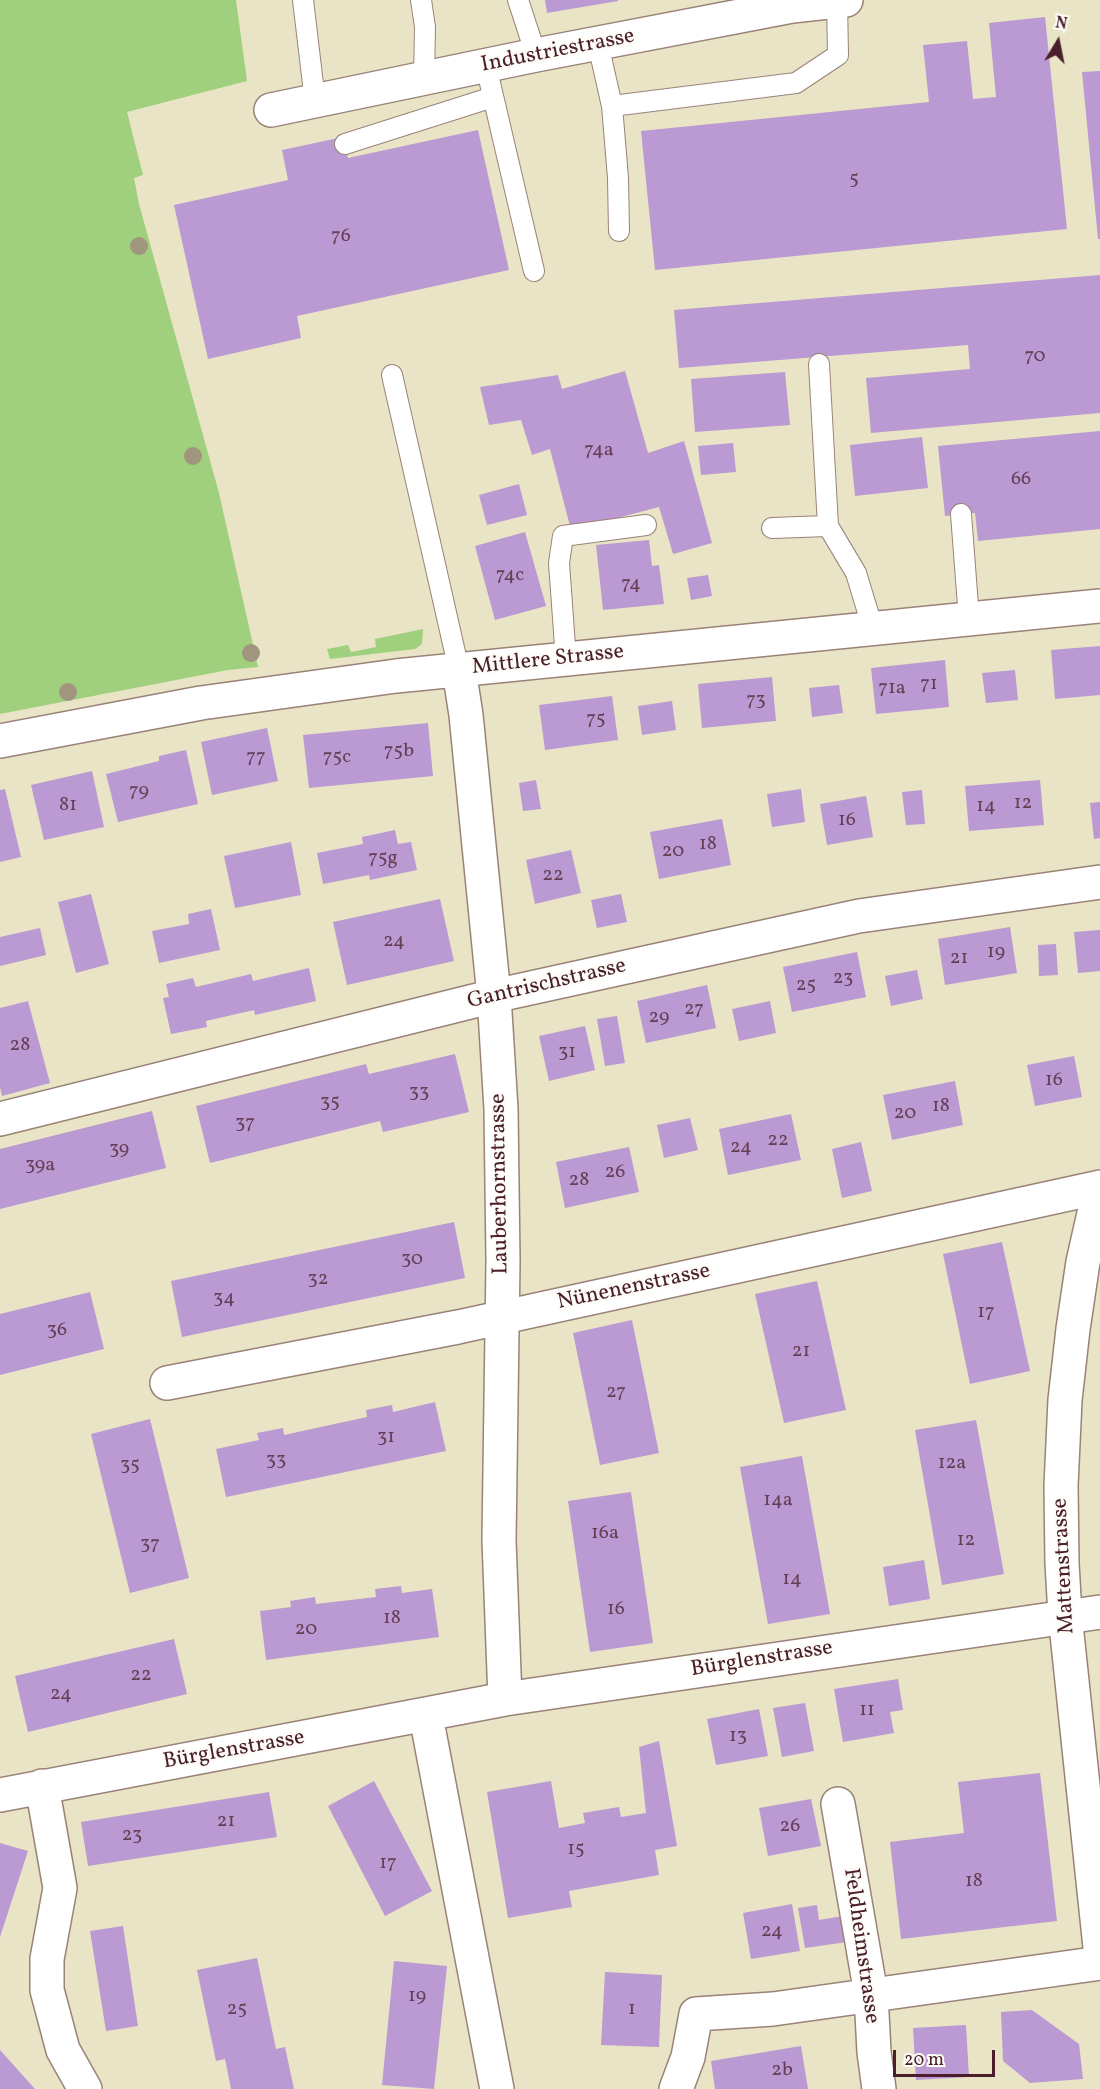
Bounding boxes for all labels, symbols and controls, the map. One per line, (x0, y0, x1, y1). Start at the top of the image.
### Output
north arrow (1028, 12, 1088, 72)
text: N (1053, 12, 1069, 36)
street label: Industriestrasse (479, 24, 637, 80)
house number: 5 (849, 168, 859, 192)
house number: 76 (331, 225, 351, 249)
house number: 70 (1025, 345, 1045, 369)
house number: 74a (584, 439, 614, 463)
house number: 66 (1011, 468, 1031, 492)
house number: 74c (496, 564, 524, 588)
house number: 74 (621, 573, 641, 597)
street label: Mittlere Strasse (471, 640, 625, 682)
house number: 71 (920, 673, 938, 697)
house number: 71a (878, 677, 906, 701)
house number: 73 (746, 689, 766, 713)
house number: 75 (586, 708, 606, 732)
house number: 75b (384, 740, 414, 764)
house number: 77 (246, 746, 266, 770)
house number: 75c (323, 746, 351, 770)
house number: 79 (129, 780, 149, 804)
house number: 12 (1014, 792, 1032, 816)
house number: 81 (59, 794, 77, 818)
house number: 14 (976, 795, 996, 819)
house number: 16 (838, 809, 856, 833)
house number: 18 (699, 833, 717, 857)
house number: 20 (662, 840, 684, 864)
house number: 75g (368, 847, 398, 871)
house number: 22 (542, 864, 564, 888)
house number: 24 (383, 930, 405, 954)
house number: 19 (987, 941, 1005, 965)
house number: 21 (950, 947, 968, 971)
street label: Gantrischstrasse (465, 954, 629, 1016)
house number: 23 (833, 967, 853, 991)
house number: 25 (796, 974, 816, 998)
house number: 27 (684, 998, 704, 1022)
house number: 29 (649, 1006, 669, 1030)
house number: 28 (10, 1034, 30, 1058)
house number: 31 (558, 1041, 576, 1065)
house number: 16 (1045, 1069, 1063, 1093)
house number: 33 (409, 1081, 429, 1105)
house number: 35 (320, 1091, 340, 1115)
street label: Lauberhornstrasse (486, 1093, 516, 1275)
house number: 18 (932, 1095, 950, 1119)
house number: 20 (894, 1102, 916, 1126)
house number: 37 (235, 1112, 255, 1136)
house number: 22 (767, 1129, 789, 1153)
house number: 24 (730, 1136, 752, 1160)
house number: 39 (109, 1138, 129, 1162)
house number: 39a (25, 1154, 55, 1178)
house number: 26 (605, 1161, 625, 1185)
house number: 28 (569, 1169, 589, 1193)
house number: 30 (401, 1248, 423, 1272)
street label: Nünenenstrasse (555, 1259, 713, 1317)
house number: 32 (308, 1268, 328, 1292)
house number: 34 (213, 1287, 235, 1311)
house number: 17 (977, 1301, 995, 1325)
house number: 36 (47, 1319, 67, 1343)
house number: 21 (792, 1340, 810, 1364)
house number: 27 (606, 1381, 626, 1405)
house number: 31 (377, 1426, 395, 1450)
house number: 33 (266, 1449, 286, 1473)
house number: 12a (938, 1452, 966, 1476)
house number: 35 (120, 1454, 140, 1478)
house number: 14a (763, 1489, 793, 1513)
street label: Mattenstrasse (1048, 1497, 1082, 1635)
house number: 16a (591, 1522, 619, 1546)
house number: 12 (957, 1529, 975, 1553)
house number: 37 (140, 1533, 160, 1557)
house number: 14 (782, 1568, 802, 1592)
house number: 16 (607, 1598, 625, 1622)
house number: 18 (383, 1607, 401, 1631)
house number: 20 (295, 1618, 317, 1642)
street label: Bürglenstrasse (689, 1636, 835, 1684)
house number: 22 (130, 1664, 152, 1688)
house number: 24 (50, 1683, 72, 1707)
house number: 11 (859, 1699, 875, 1723)
house number: 13 (729, 1725, 747, 1749)
street label: Bürglenstrasse (161, 1726, 307, 1776)
house number: 21 (217, 1810, 235, 1834)
house number: 26 (780, 1815, 800, 1839)
house number: 23 (122, 1824, 142, 1848)
house number: 15 (567, 1838, 585, 1862)
house number: 17 (379, 1852, 397, 1876)
street label: Feldheimstrasse (836, 1866, 884, 2026)
house number: 18 (965, 1870, 983, 1894)
house number: 24 (761, 1920, 783, 1944)
house number: 19 (408, 1985, 426, 2009)
house number: 25 (227, 1998, 247, 2022)
house number: 1 (628, 1998, 636, 2022)
scale bar (896, 2038, 998, 2076)
text: 20 m (904, 2048, 944, 2073)
house number: 2b (771, 2059, 793, 2083)

